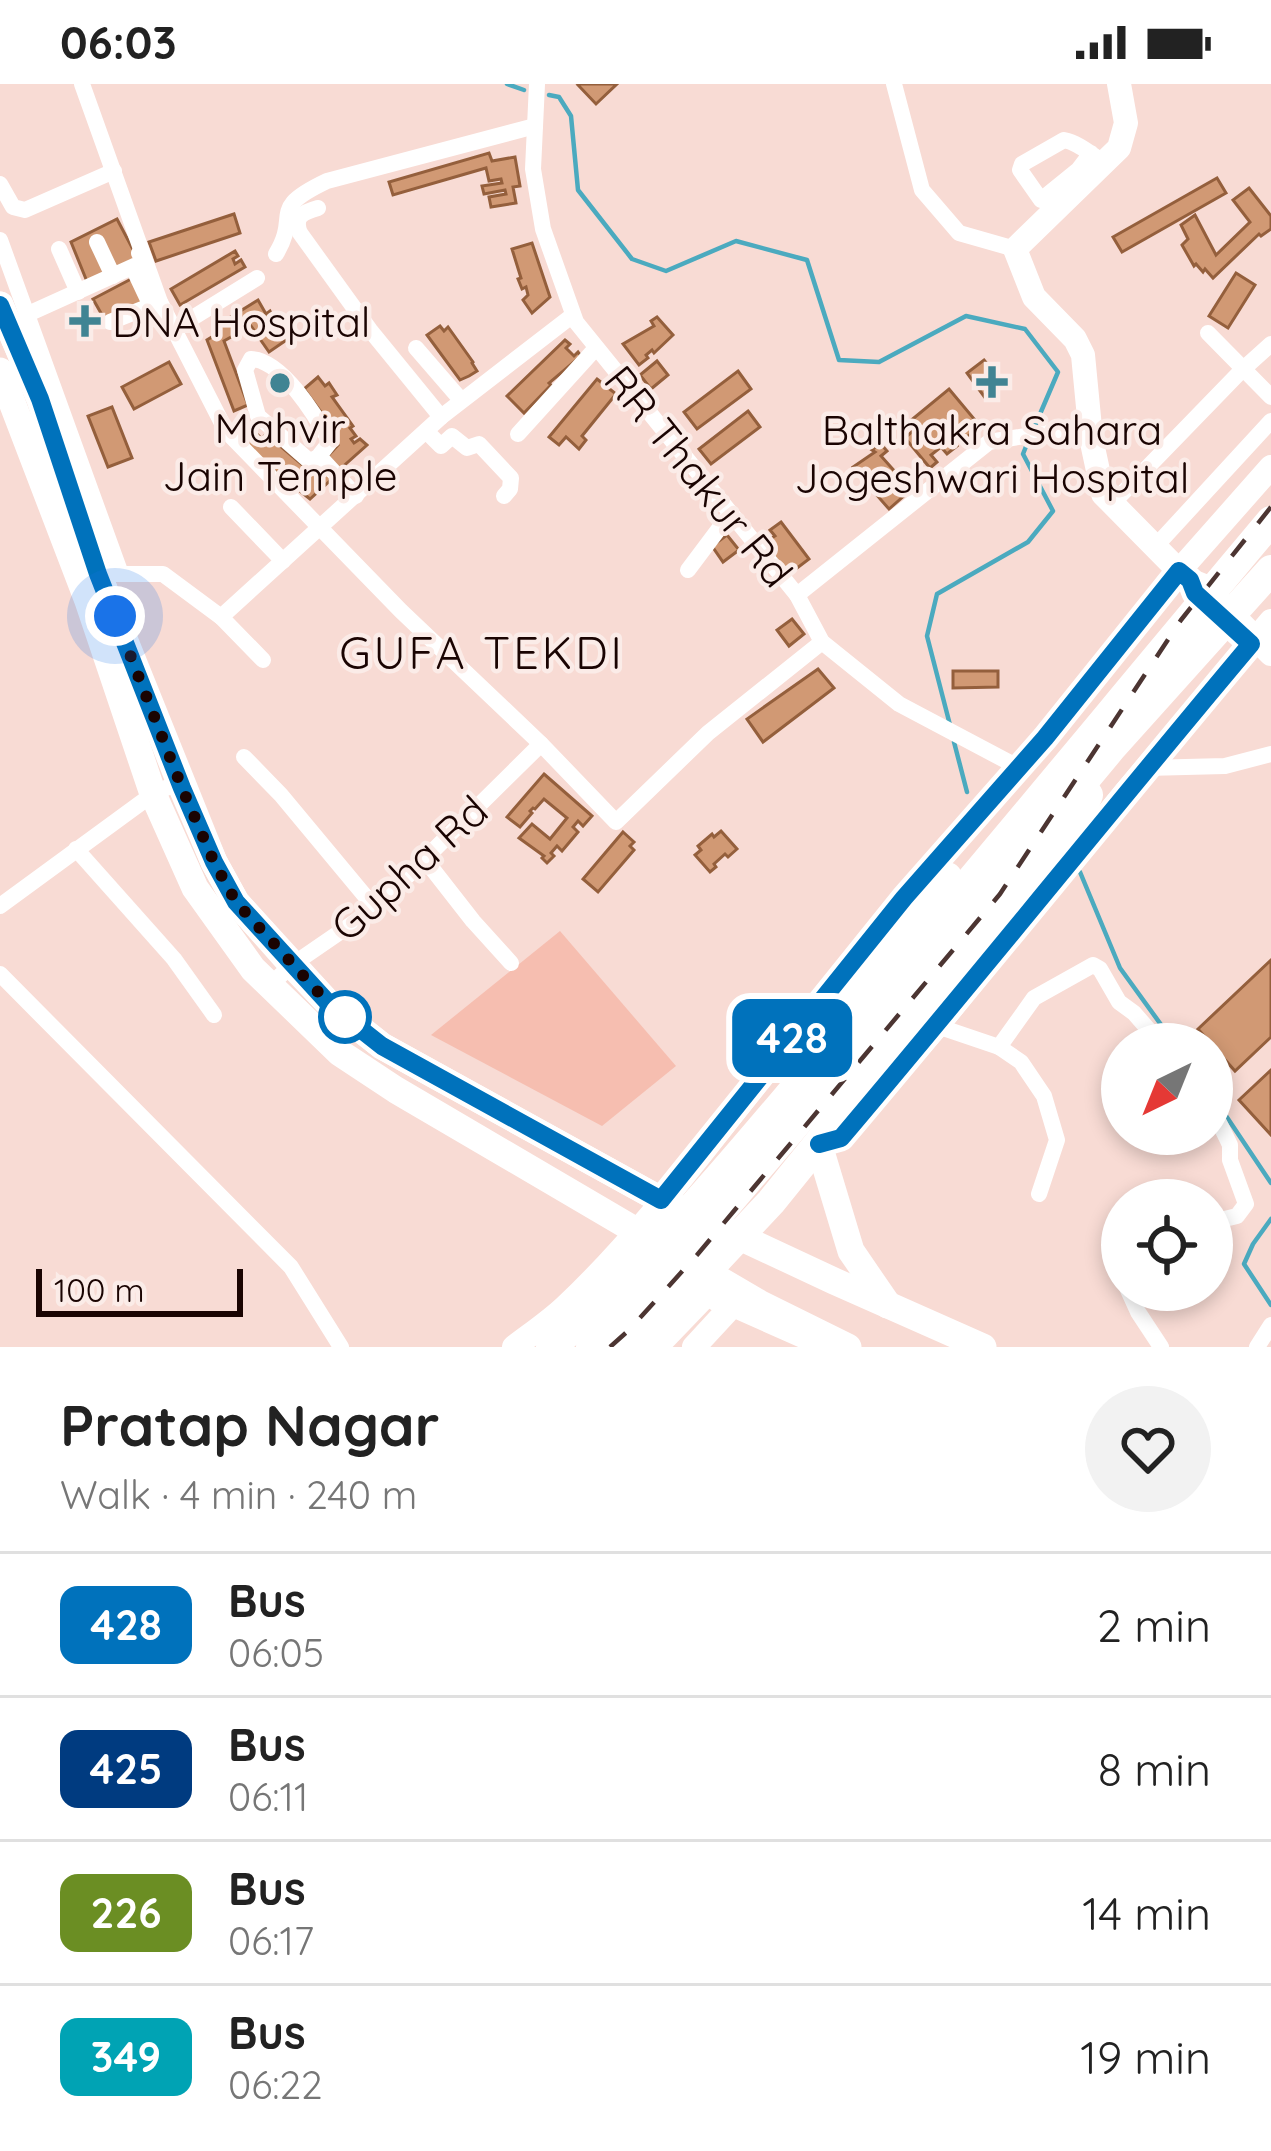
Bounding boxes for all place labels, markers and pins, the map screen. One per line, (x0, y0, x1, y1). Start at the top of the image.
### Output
place label: DNA Hospital (112, 295, 371, 348)
marker: DNA Hospital (69, 305, 101, 337)
marker: Balthakra Sahara Jogeshwari Hospital (976, 366, 1008, 398)
marker: Mahvir Jain Temple (267, 370, 293, 396)
place label: Mahvir Jain Temple (163, 401, 398, 502)
place label: Balthakra Sahara Jogeshwari Hospital (795, 403, 1189, 504)
unlabelled marker (320, 992, 370, 1042)

